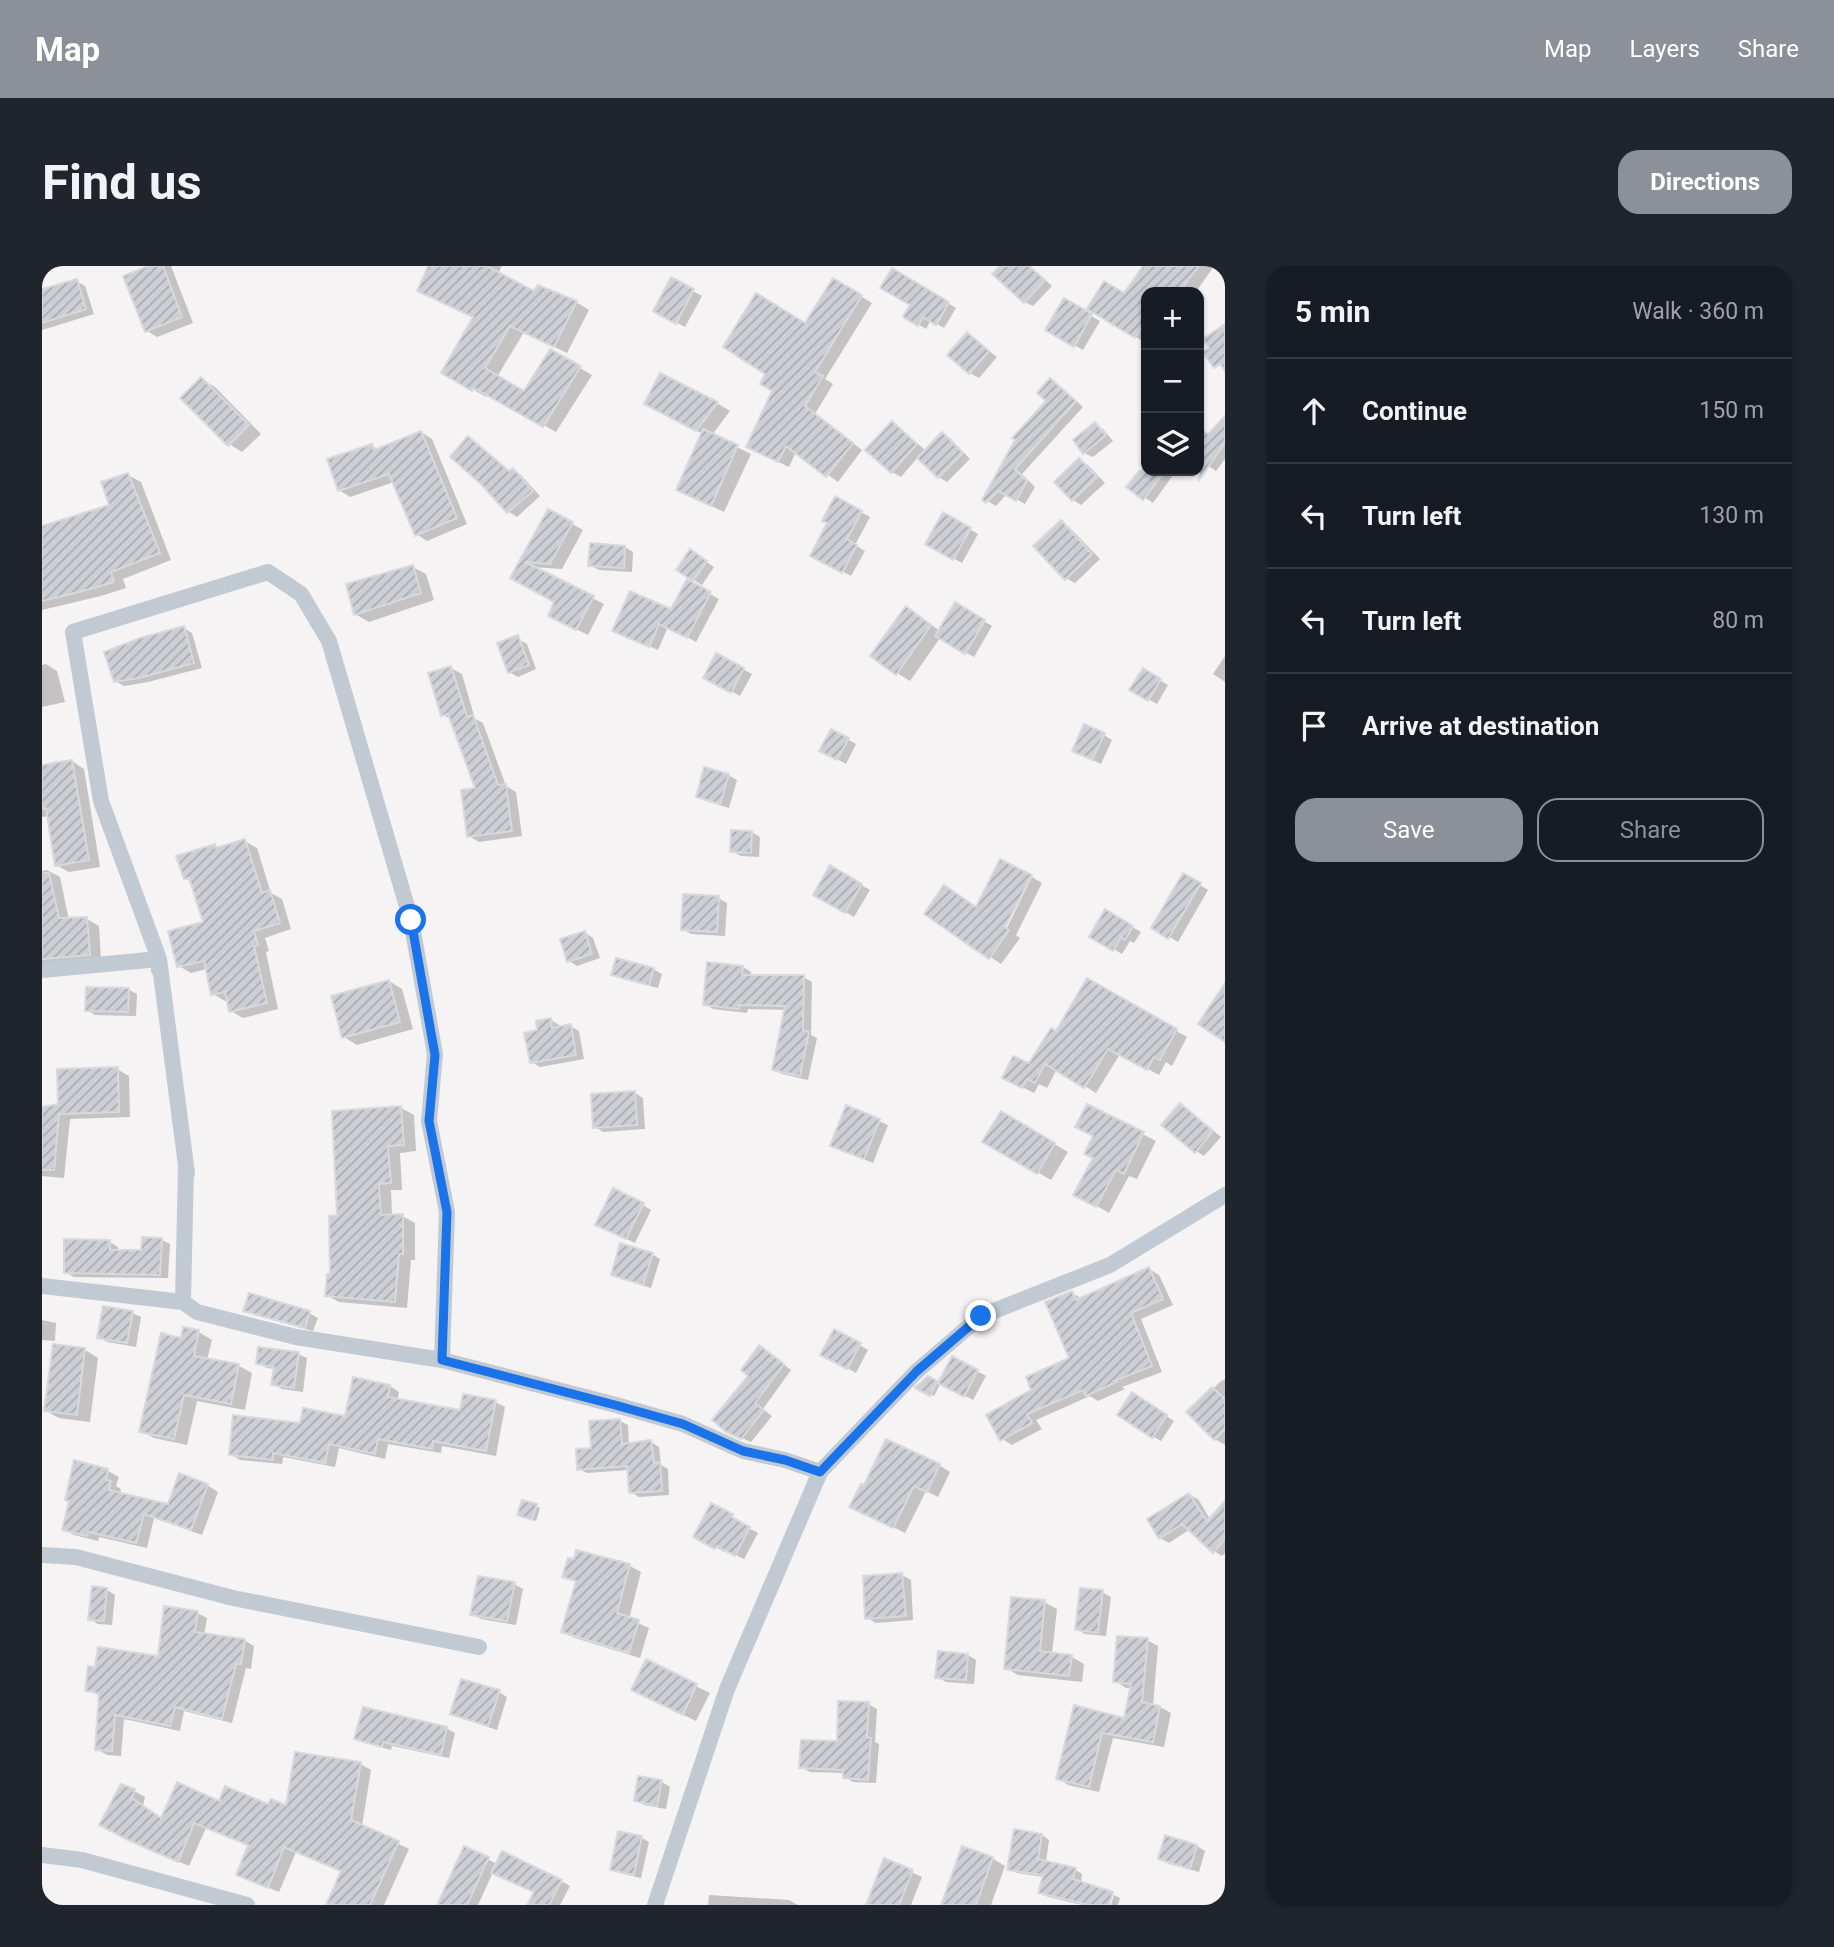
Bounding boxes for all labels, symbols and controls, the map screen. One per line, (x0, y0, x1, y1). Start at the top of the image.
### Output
text: Map (35, 30, 100, 69)
text: Map (1544, 35, 1592, 63)
text: Layers (1630, 35, 1700, 63)
text: Share (1738, 35, 1799, 63)
button: Directions (1618, 150, 1792, 214)
text: Find us (42, 154, 202, 211)
map controls (1141, 287, 1204, 476)
button: + (1141, 287, 1204, 350)
text: 5 min (1295, 294, 1370, 329)
text: Walk · 360 m (1632, 298, 1764, 325)
button: − (1141, 350, 1204, 413)
icon: ahead (1295, 392, 1333, 430)
text: Continue (1362, 396, 1467, 426)
text: 150 m (1699, 397, 1764, 424)
button: layers (1141, 413, 1204, 476)
icon: left (1295, 497, 1333, 535)
text: Turn left (1362, 501, 1461, 531)
text: 130 m (1699, 502, 1764, 529)
icon: left (1295, 602, 1333, 640)
text: Turn left (1362, 606, 1461, 636)
text: 80 m (1712, 607, 1764, 634)
icon: arrive (1295, 707, 1333, 745)
text: Arrive at destination (1362, 711, 1599, 741)
button: Save (1295, 798, 1523, 862)
button: Share (1537, 798, 1764, 862)
route start (395, 904, 426, 935)
route end (965, 1300, 996, 1331)

